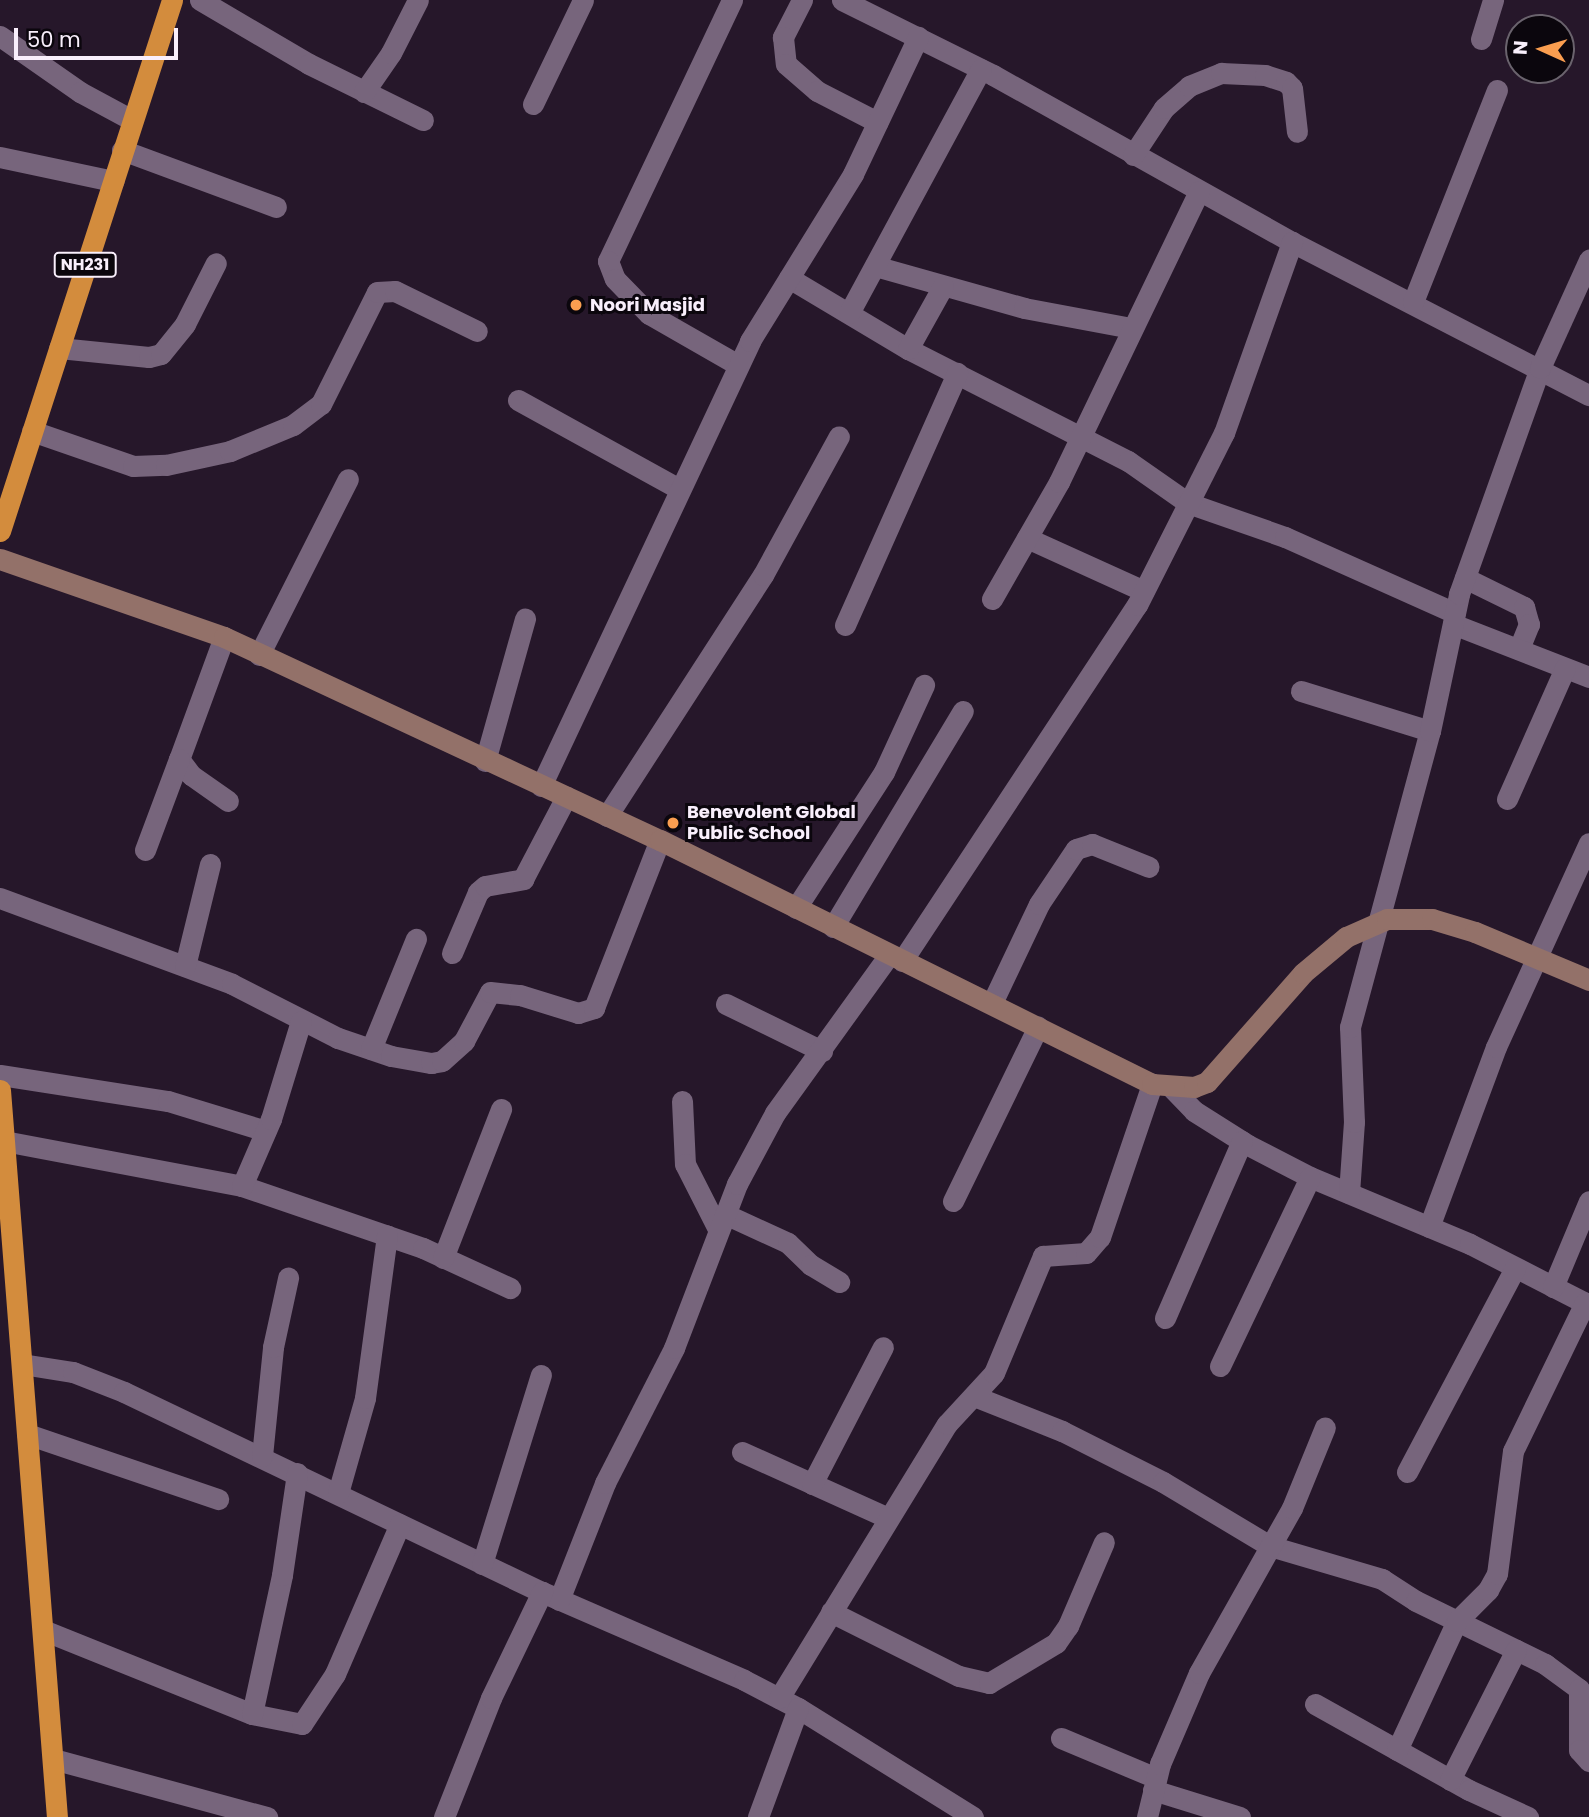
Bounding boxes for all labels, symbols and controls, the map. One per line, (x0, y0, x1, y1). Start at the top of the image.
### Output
scale bar (18, 14, 182, 58)
north arrow (1505, 14, 1575, 84)
text: 50 m (27, 25, 81, 54)
text: N (1507, 40, 1535, 56)
road number: NH231 (54, 252, 116, 278)
place label: Noori Masjid (590, 294, 705, 316)
marker: Noori Masjid (568, 297, 584, 313)
place label: Benevolent Global Public School (687, 802, 856, 844)
marker: Benevolent Global Public School (665, 815, 681, 831)

